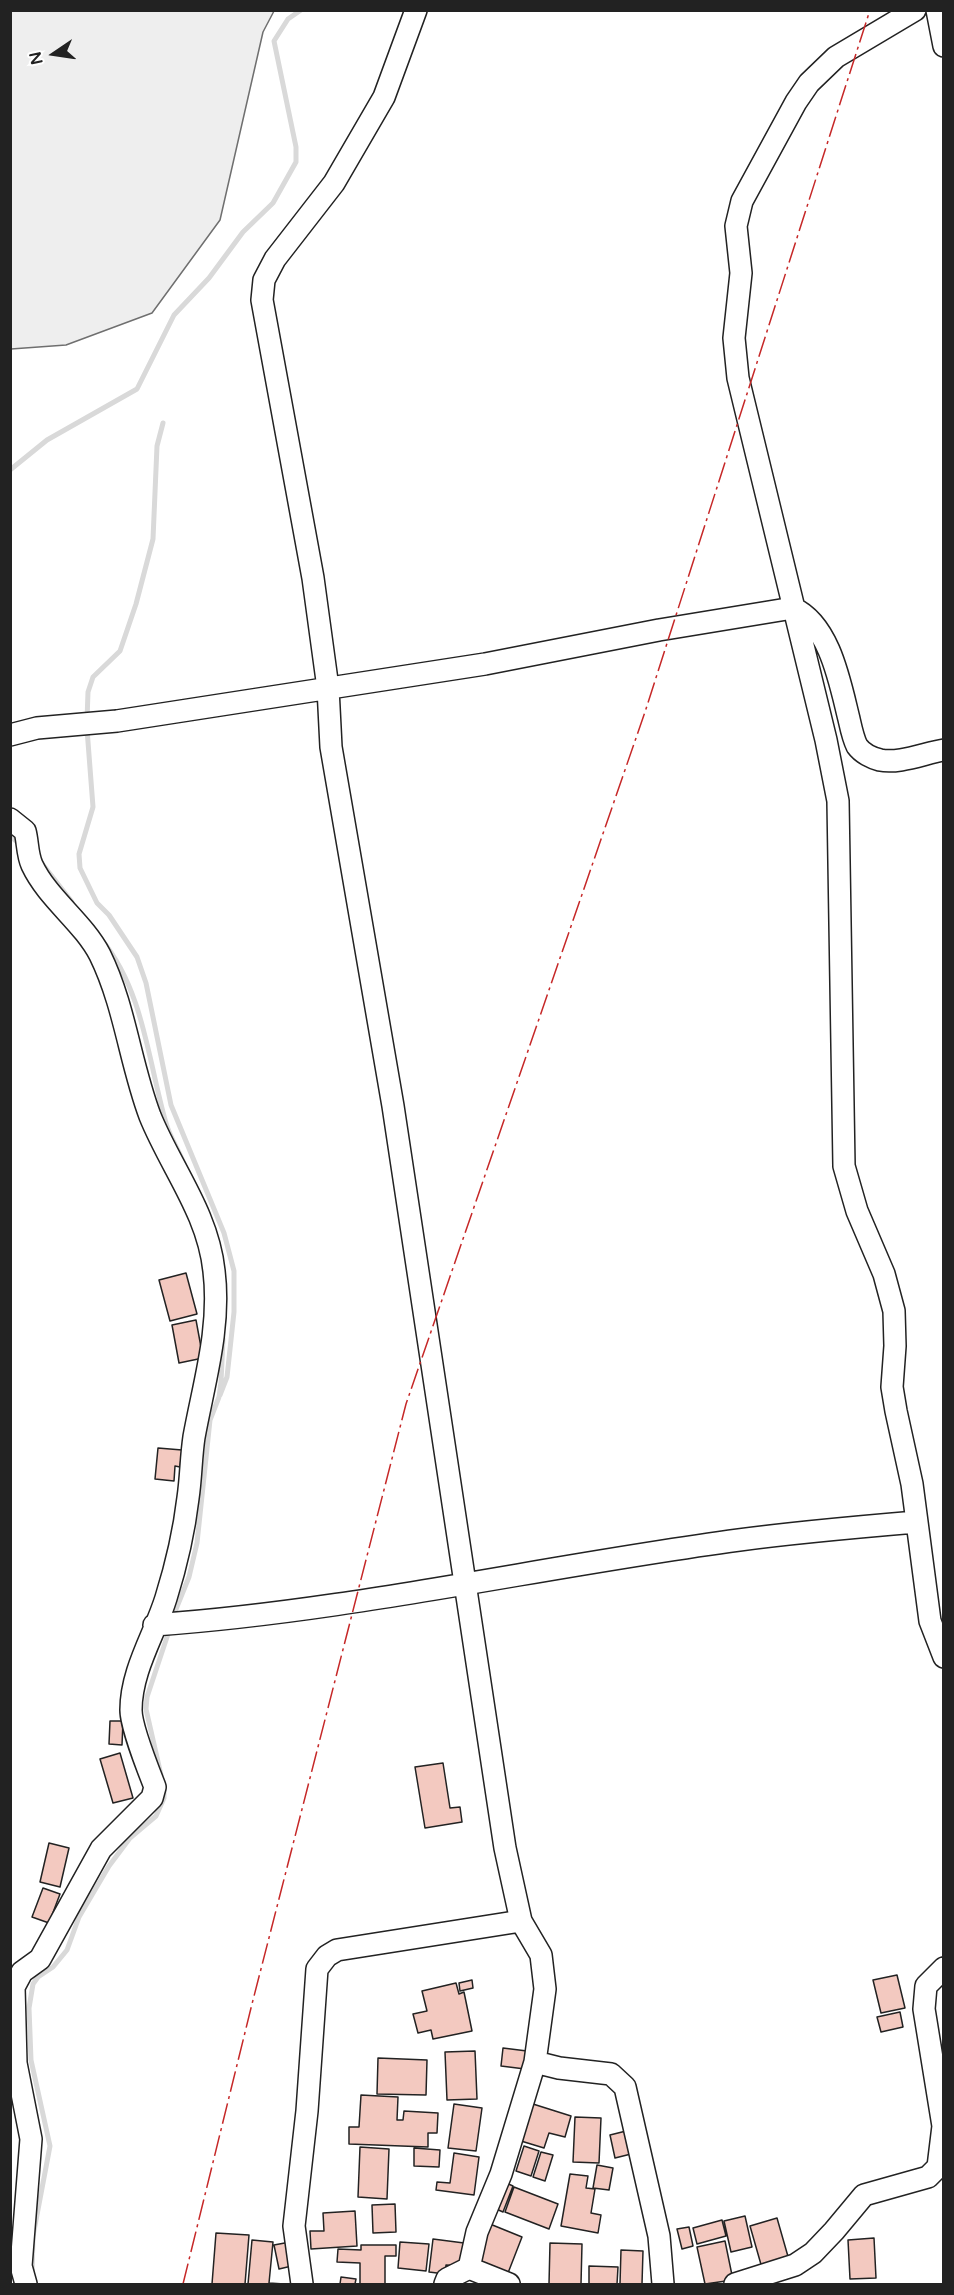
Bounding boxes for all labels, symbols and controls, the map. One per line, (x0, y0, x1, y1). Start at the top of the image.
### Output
north arrow (24, 24, 84, 84)
text: N (25, 50, 48, 67)

